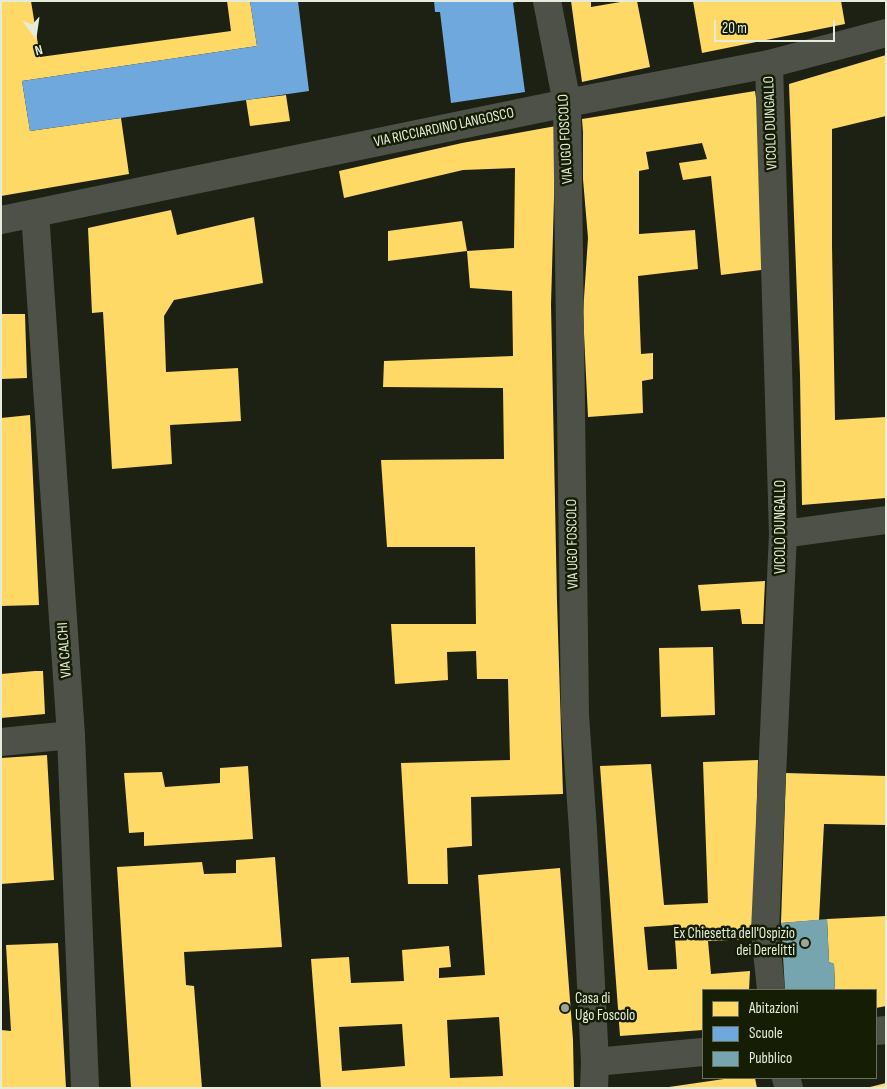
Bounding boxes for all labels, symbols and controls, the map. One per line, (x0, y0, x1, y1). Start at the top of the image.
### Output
north arrow (10, 10, 60, 60)
scale bar (717, 10, 838, 42)
text: 20 m (722, 19, 747, 38)
text: N (33, 41, 44, 59)
street label: VICOLO DUNGALLO (760, 76, 782, 170)
street label: VIA UGO FOSCOLO (555, 94, 577, 184)
street label: VIA RICCIARDINO LANGOSCO (372, 104, 516, 152)
street label: VICOLO DUNGALLO (772, 480, 790, 574)
street label: VIA UGO FOSCOLO (563, 499, 583, 589)
street label: VIA CALCHI (54, 622, 76, 678)
place label: Ex Chiesetta dell'Ospizio dei Derelitti (673, 925, 795, 960)
marker: Ex Chiesetta dell'Ospizio dei Derelitti (799, 937, 811, 949)
legend (702, 989, 877, 1079)
place label: Casa di Ugo Foscolo (575, 990, 635, 1025)
text: Abitazioni (749, 999, 799, 1018)
marker: Casa di Ugo Foscolo (559, 1002, 571, 1014)
text: Scuole (749, 1024, 783, 1043)
text: Pubblico (749, 1049, 792, 1068)

